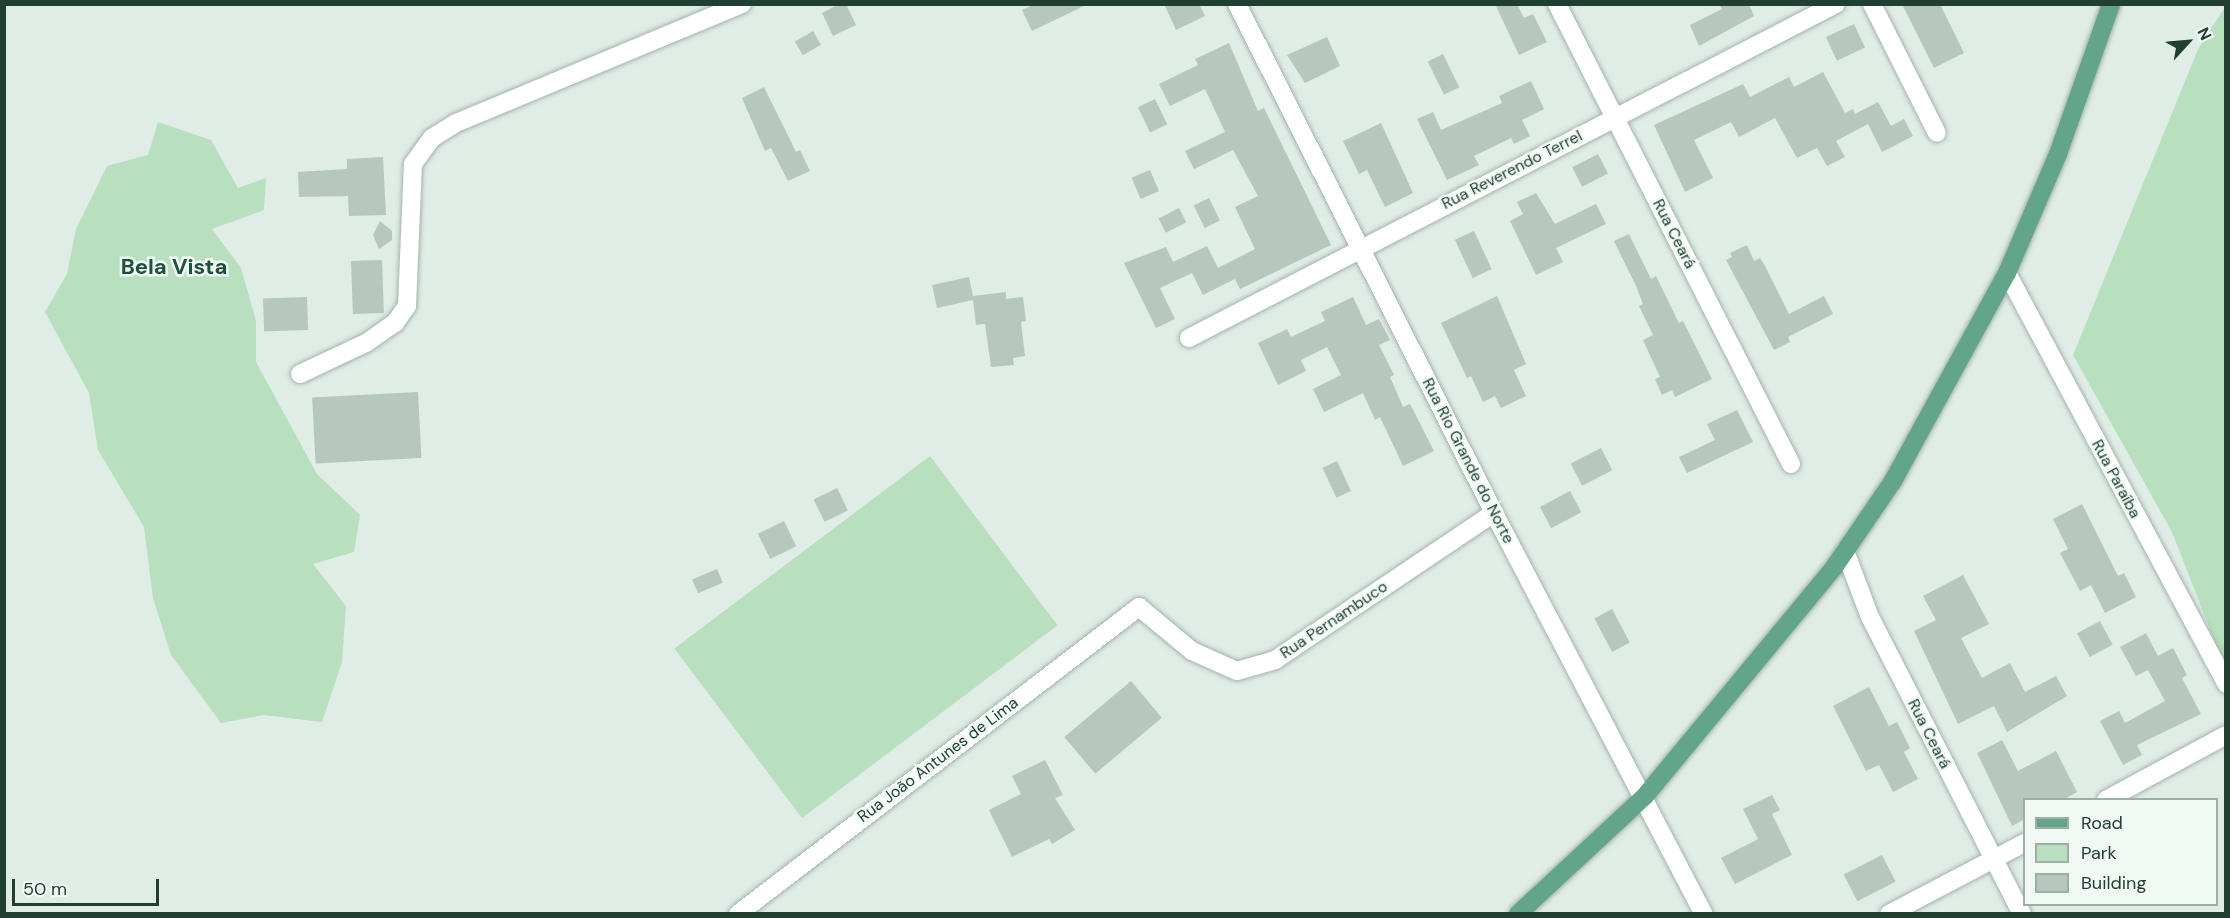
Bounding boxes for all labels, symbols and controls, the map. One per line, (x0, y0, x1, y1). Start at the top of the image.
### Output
north arrow (2158, 12, 2218, 72)
text: N (2193, 24, 2217, 44)
street label: Rua Reverendo Terrel (1439, 126, 1585, 214)
street label: Rua Ceará (1648, 196, 1700, 272)
district label: Bela Vista (121, 254, 227, 280)
street label: Rua Rio Grande do Norte (1418, 375, 1518, 547)
street label: Rua Paraíba (2087, 436, 2145, 522)
street label: Rua Pernambuco (1277, 577, 1391, 663)
street label: Rua João Antunes de Lima (854, 693, 1022, 827)
street label: Rua Ceará (1903, 696, 1955, 772)
legend (2023, 798, 2218, 906)
text: Road (2081, 811, 2123, 835)
text: Park (2081, 841, 2117, 865)
scale bar (15, 867, 162, 905)
text: Building (2081, 871, 2146, 895)
text: 50 m (23, 877, 67, 901)

